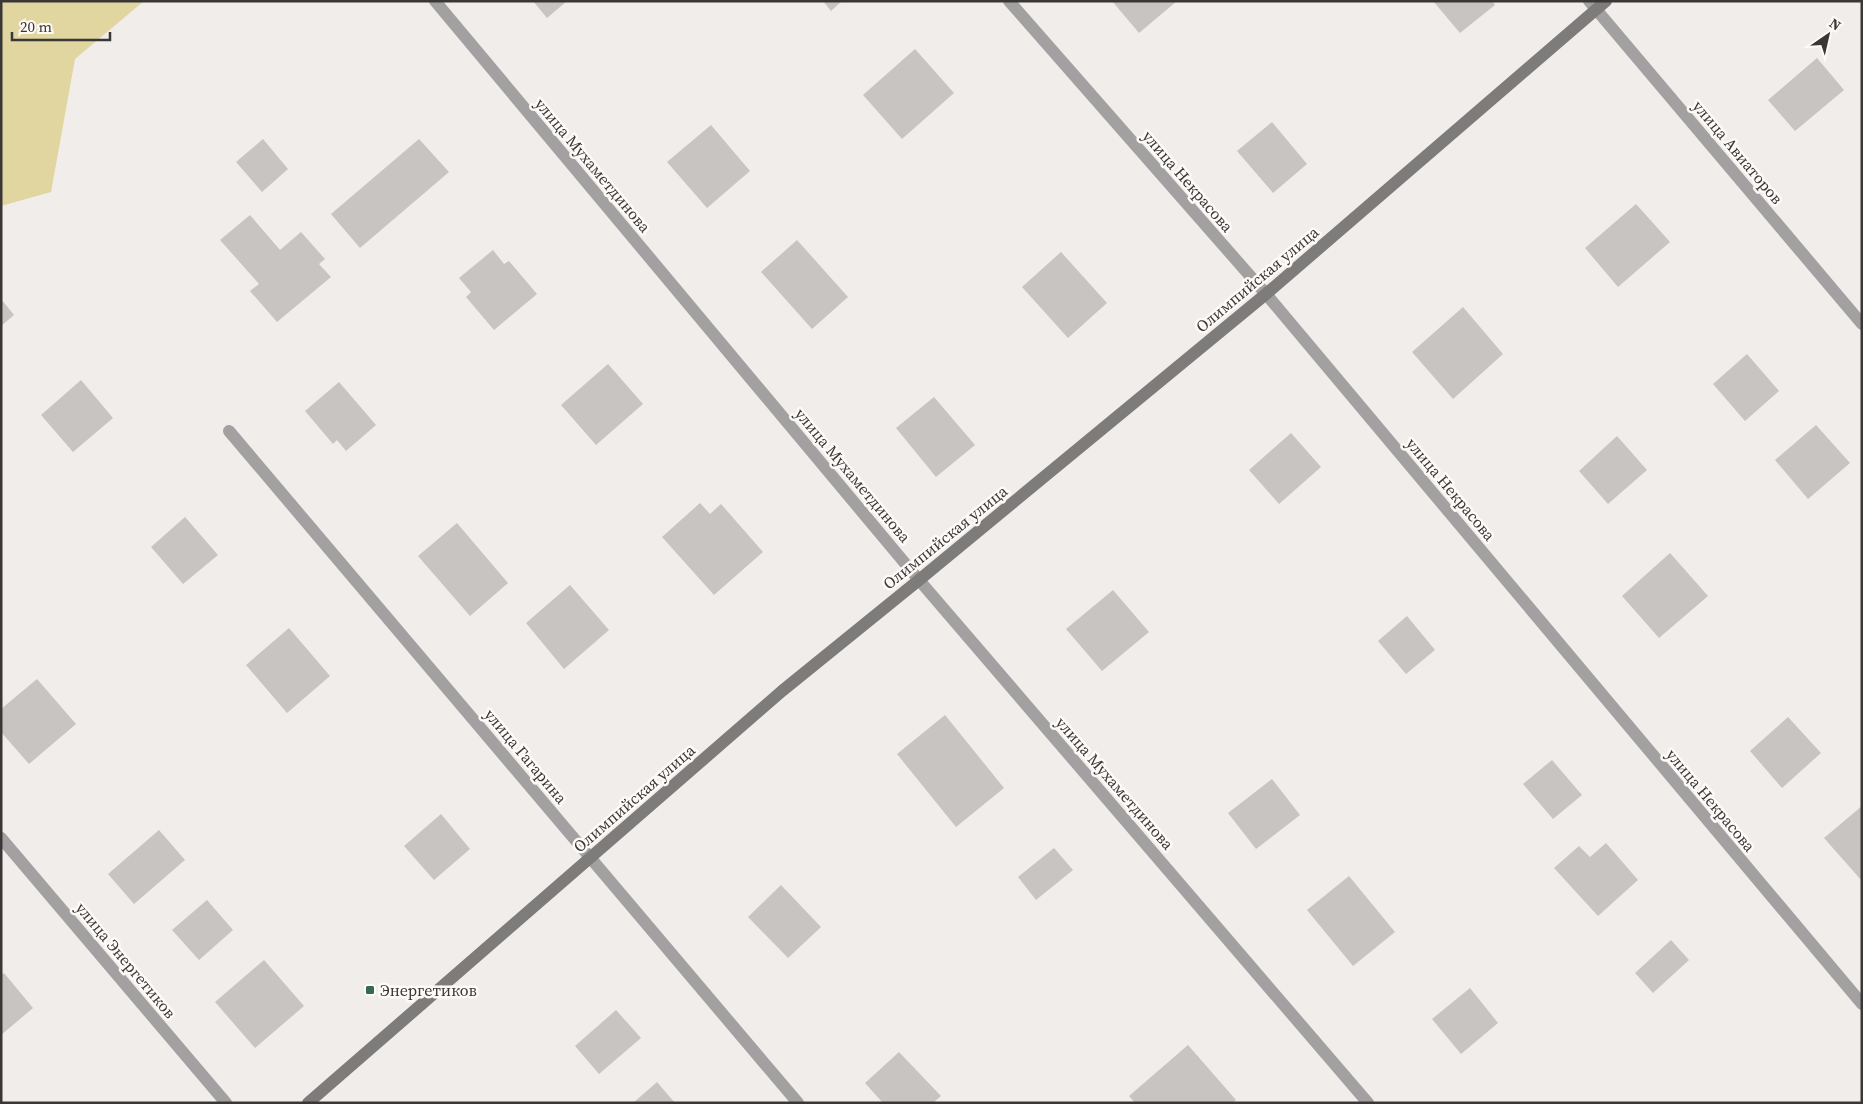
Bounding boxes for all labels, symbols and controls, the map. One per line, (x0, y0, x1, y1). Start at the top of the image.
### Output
scale bar (12, 10, 110, 42)
north arrow (1803, 10, 1853, 60)
text: N (1825, 13, 1845, 35)
text: 20 m (20, 16, 52, 37)
street label: улица Мухаметдинова (530, 93, 656, 238)
street label: улица Авиаторов (1688, 95, 1788, 209)
street label: улица Некрасова (1138, 125, 1239, 237)
street label: Олимпийская улица (1191, 220, 1324, 337)
street label: улица Мухаметдинова (790, 403, 916, 548)
street label: улица Некрасова (1401, 433, 1501, 546)
street label: Олимпийская улица (878, 479, 1013, 594)
street label: улица Гагарина (480, 704, 573, 809)
street label: улица Мухаметдинова (1051, 712, 1179, 855)
street label: Олимпийская улица (568, 738, 700, 857)
street label: улица Некрасова (1661, 744, 1761, 857)
street label: улица Энергетиков (71, 897, 181, 1023)
place label: Энергетиков (380, 979, 477, 1001)
marker: Энергетиков (364, 984, 376, 996)

